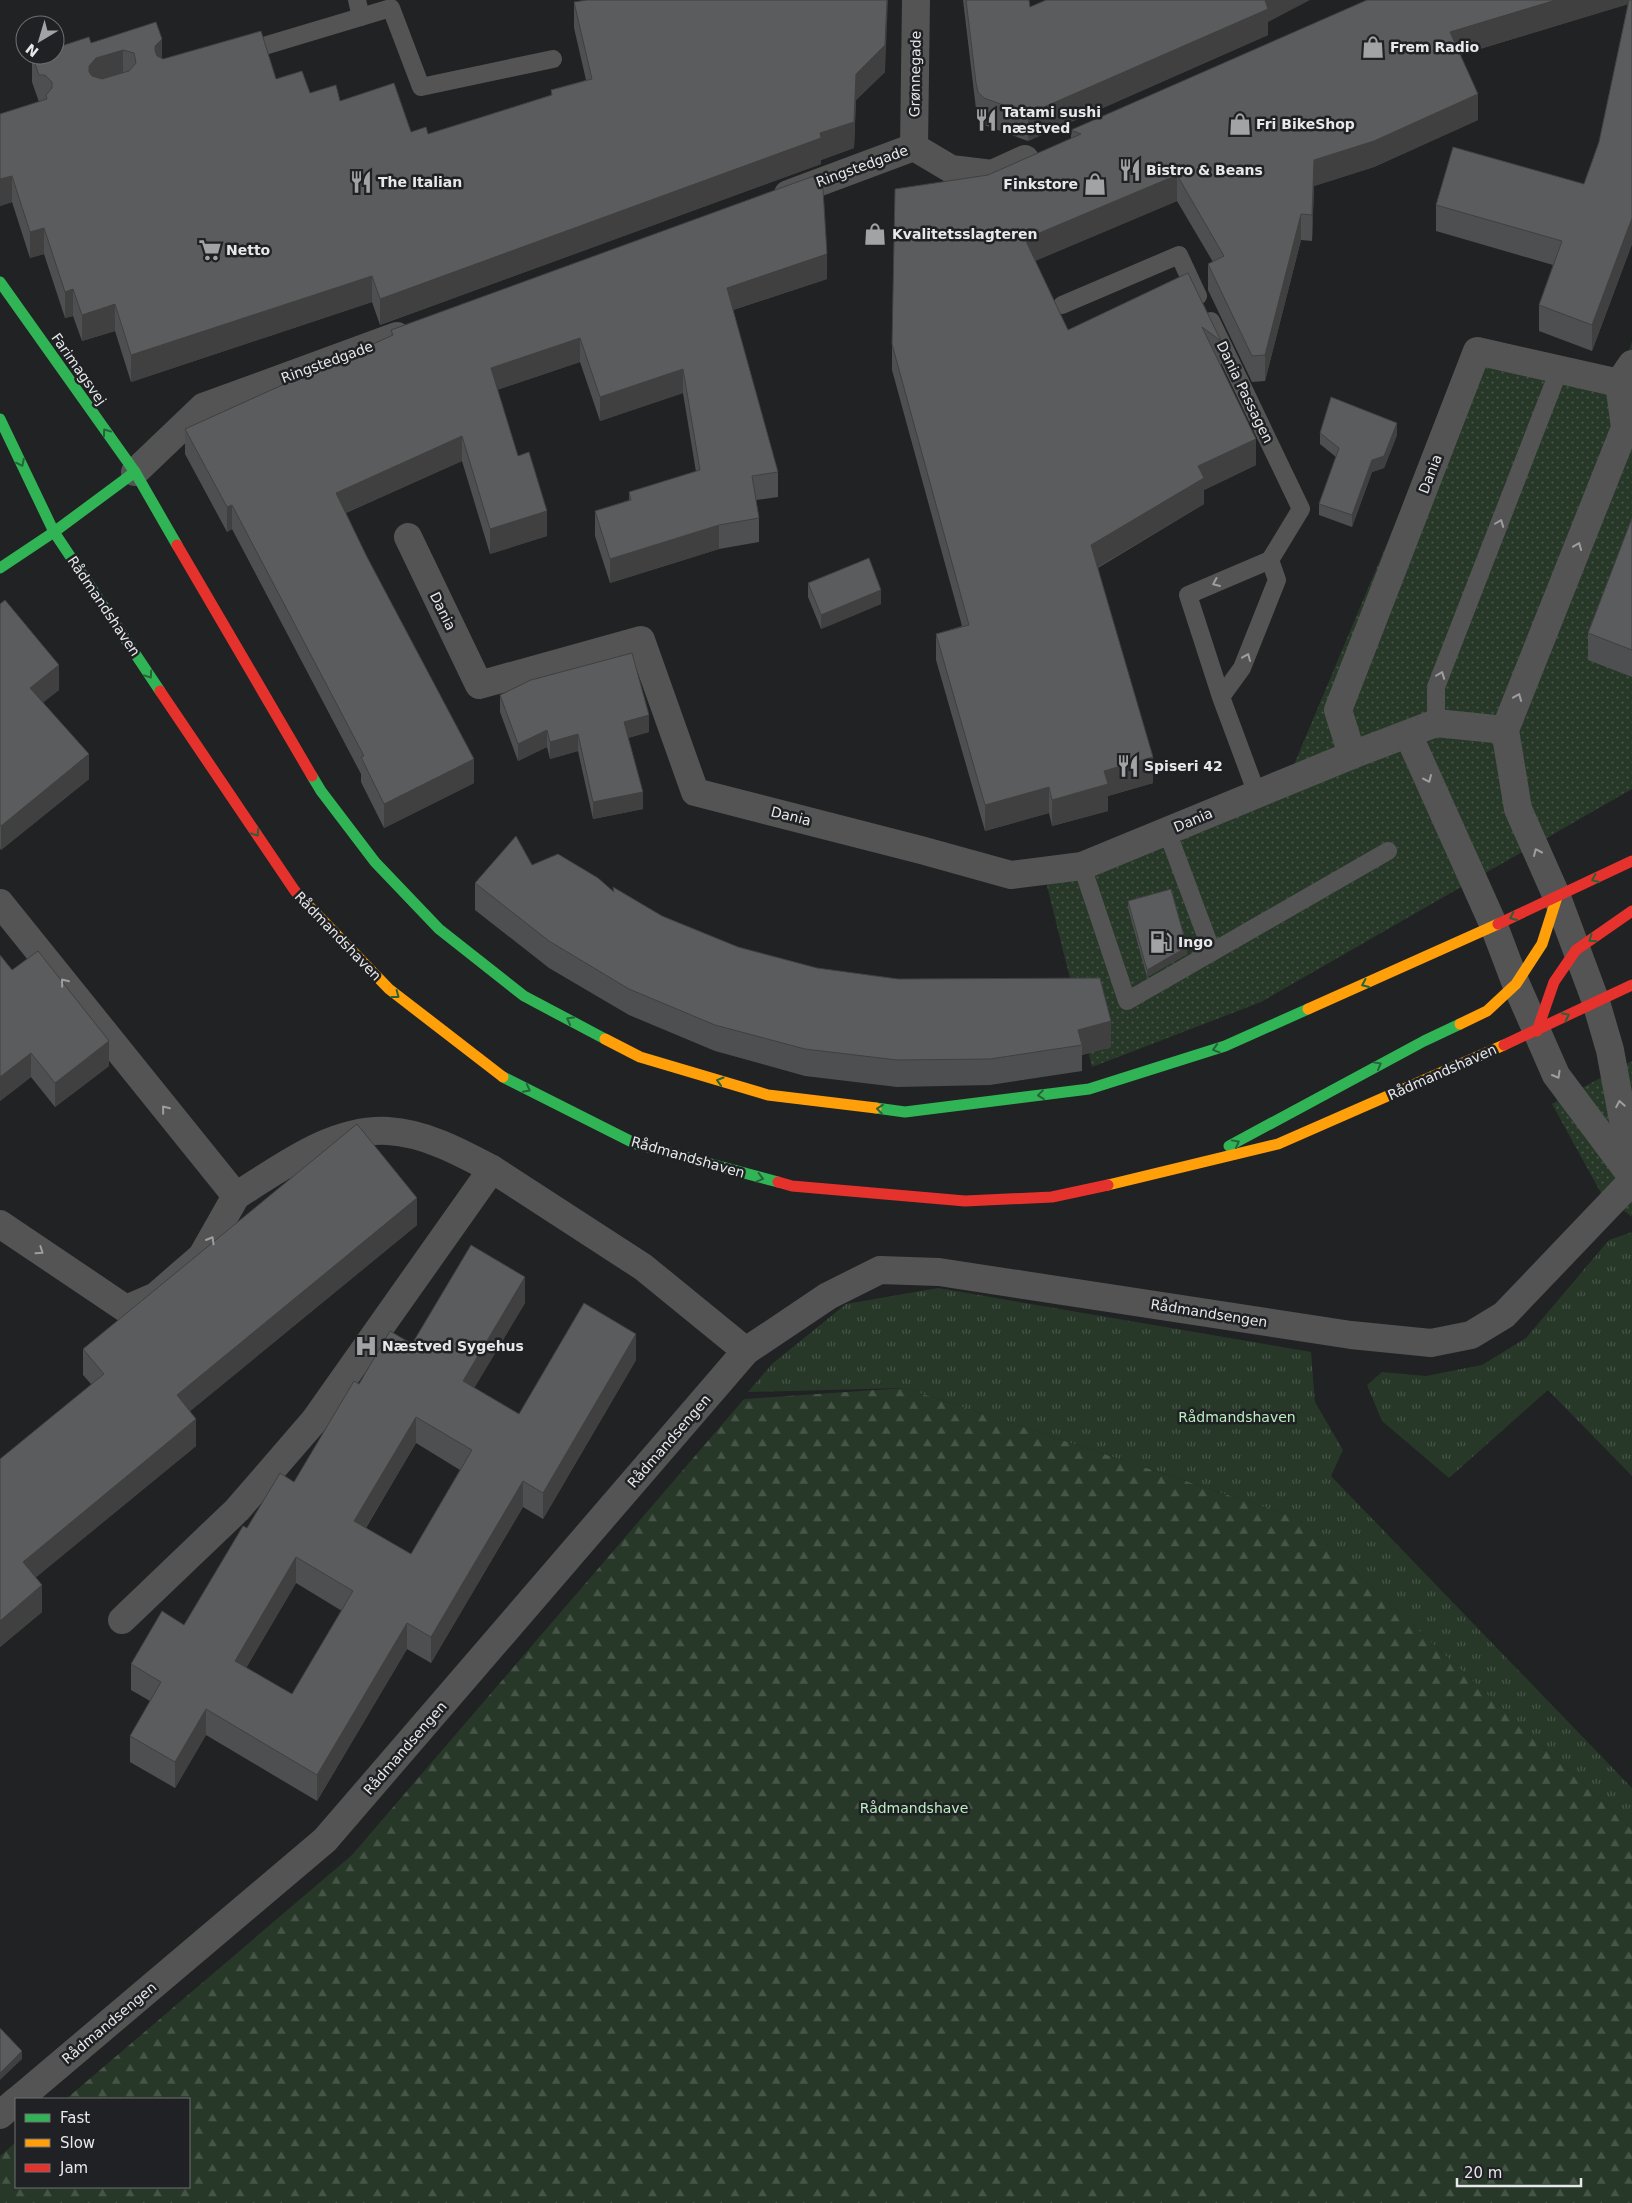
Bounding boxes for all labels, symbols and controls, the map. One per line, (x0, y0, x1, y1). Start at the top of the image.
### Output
north arrow (15, 15, 65, 65)
street label: Grønnegade (906, 31, 924, 117)
shop icon: Frem Radio (1360, 34, 1386, 60)
place label: Frem Radio (1390, 39, 1480, 55)
text: N (22, 40, 42, 60)
place label: Tatami sushi næstved (1002, 104, 1101, 136)
restaurant icon: Tatami sushi næstved (973, 107, 999, 133)
shop icon: Fri BikeShop (1227, 111, 1253, 137)
place label: Fri BikeShop (1256, 116, 1355, 132)
street label: Ringstedgade (814, 142, 910, 190)
restaurant icon: Bistro & Beans (1117, 157, 1143, 183)
place label: Bistro & Beans (1146, 162, 1263, 178)
restaurant icon: The Italian (348, 169, 374, 195)
shop icon: Finkstore (1082, 171, 1108, 197)
place label: The Italian (378, 174, 462, 190)
place label: Finkstore (1003, 176, 1078, 192)
shop icon: Kvalitetsslagteren (862, 221, 888, 247)
place label: Kvalitetsslagteren (892, 226, 1037, 242)
supermarket icon: Netto (197, 237, 223, 263)
place label: Netto (226, 242, 271, 258)
street label: Farimagsvej (48, 330, 110, 408)
street label: Ringstedgade (279, 338, 375, 386)
street label: Dania Passagen (1213, 339, 1277, 445)
one-way arrow (103, 428, 112, 438)
street label: Dania (1415, 452, 1445, 496)
one-way arrow (15, 458, 25, 467)
one-way arrow (1494, 520, 1504, 528)
one-way arrow (1572, 542, 1582, 551)
street label: Rådmandshaven (65, 553, 143, 659)
one-way arrow (1212, 577, 1221, 588)
street label: Dania (427, 589, 459, 633)
one-way arrow (1241, 653, 1251, 661)
one-way arrow (143, 669, 153, 678)
one-way arrow (1435, 671, 1445, 680)
one-way arrow (1512, 693, 1523, 702)
restaurant icon: Spiseri 42 (1115, 753, 1141, 779)
place label: Spiseri 42 (1144, 758, 1223, 774)
one-way arrow (1421, 774, 1432, 783)
street label: Dania (769, 803, 813, 829)
street label: Dania (1171, 805, 1215, 835)
one-way arrow (249, 828, 259, 837)
one-way arrow (1533, 848, 1543, 857)
one-way arrow (1591, 873, 1600, 883)
street label: Rådmandshaven (291, 888, 385, 984)
one-way arrow (1509, 911, 1518, 921)
fuel station icon: Ingo (1148, 929, 1174, 955)
one-way arrow (1588, 933, 1598, 942)
place label: Ingo (1178, 934, 1213, 950)
one-way arrow (1361, 977, 1370, 988)
one-way arrow (60, 979, 69, 988)
one-way arrow (390, 989, 399, 997)
one-way arrow (1561, 1012, 1570, 1023)
one-way arrow (567, 1016, 576, 1026)
street label: Rådmandshaven (1385, 1041, 1499, 1103)
one-way arrow (1212, 1043, 1221, 1053)
one-way arrow (1373, 1061, 1382, 1071)
one-way arrow (1551, 1070, 1561, 1079)
one-way arrow (717, 1077, 725, 1087)
one-way arrow (522, 1083, 531, 1093)
one-way arrow (1037, 1089, 1045, 1100)
one-way arrow (1616, 1100, 1626, 1108)
one-way arrow (875, 1104, 883, 1115)
one-way arrow (163, 1106, 171, 1115)
street label: Rådmandshaven (629, 1133, 747, 1181)
one-way arrow (1230, 1139, 1239, 1149)
one-way arrow (755, 1172, 764, 1182)
one-way arrow (205, 1236, 215, 1245)
one-way arrow (35, 1245, 44, 1254)
street label: Rådmandsengen (1149, 1296, 1269, 1330)
hospital icon: Næstved Sygehus (353, 1333, 379, 1359)
place label: Næstved Sygehus (382, 1338, 524, 1354)
street label: Rådmandsengen (624, 1391, 714, 1491)
park label: Rådmandshaven (1178, 1409, 1296, 1425)
street label: Rådmandsengen (360, 1698, 450, 1798)
park label: Rådmandshave (860, 1800, 968, 1816)
street label: Rådmandsengen (59, 1979, 159, 2067)
legend (15, 2098, 190, 2188)
text: Fast (60, 2109, 90, 2127)
text: Slow (60, 2134, 95, 2152)
scale bar (1457, 2156, 1581, 2188)
text: Jam (59, 2159, 88, 2177)
text: 20 m (1464, 2164, 1502, 2182)

